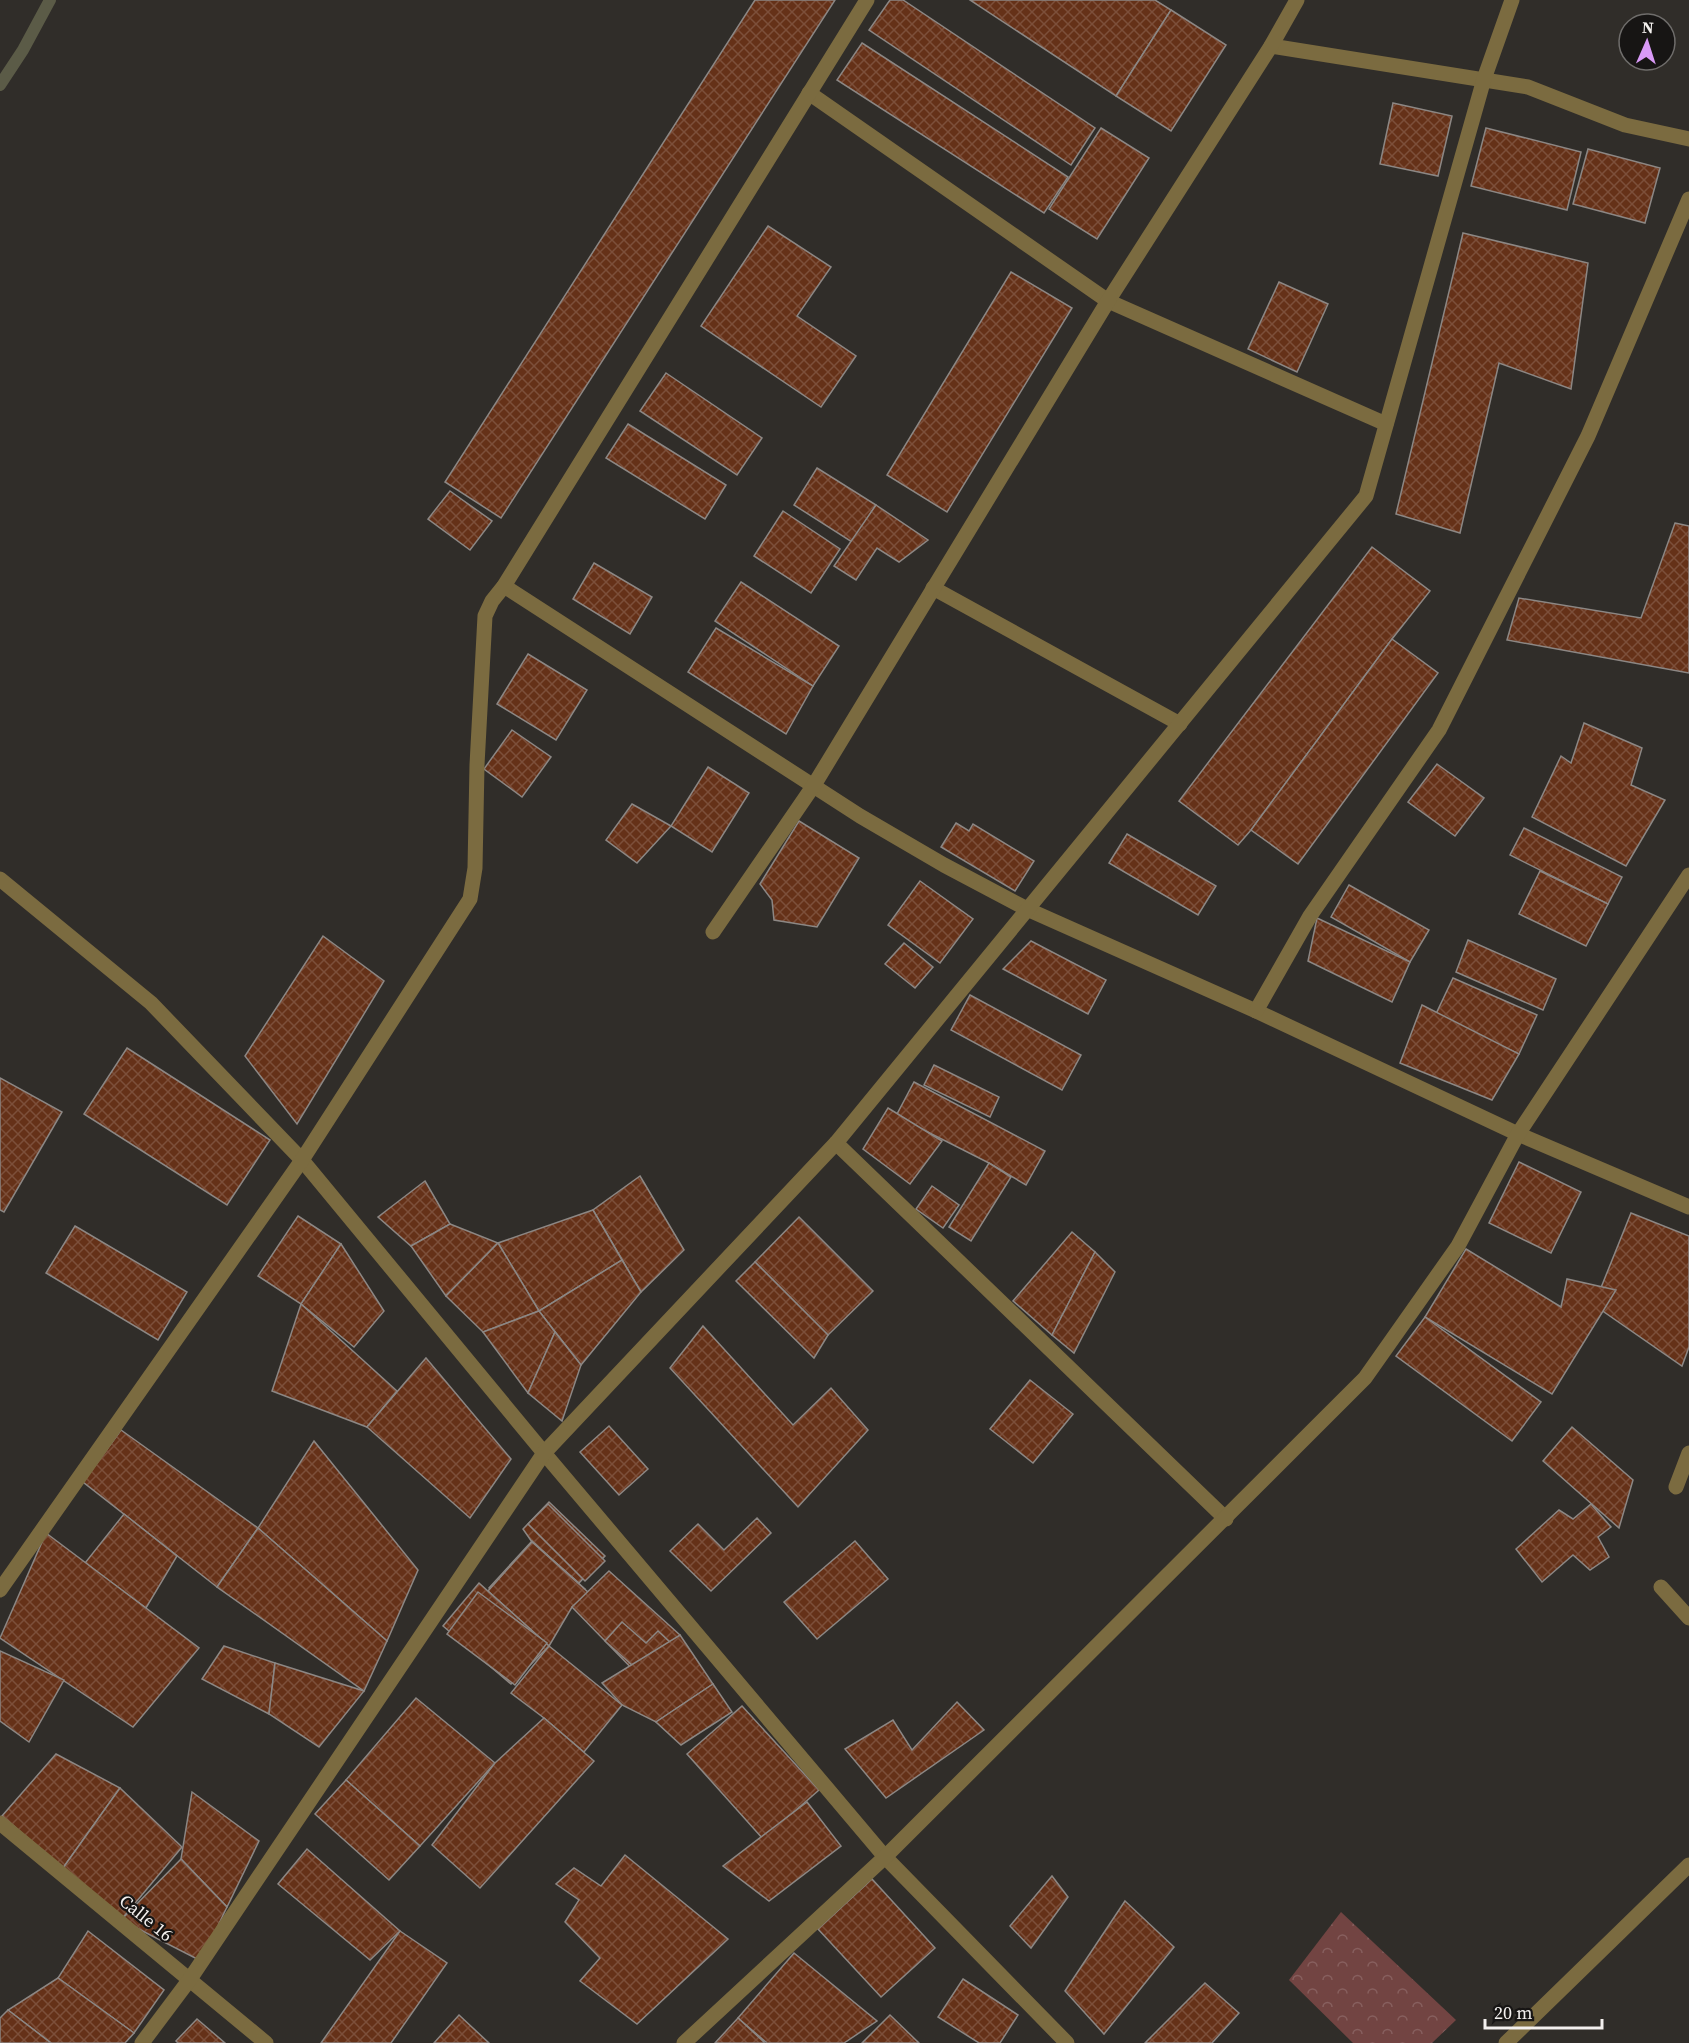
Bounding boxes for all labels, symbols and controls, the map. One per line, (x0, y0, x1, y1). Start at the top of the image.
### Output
north arrow (1617, 12, 1677, 72)
text: N (1641, 16, 1655, 38)
street label: Calle 16 (114, 1888, 179, 1947)
scale bar (1485, 1992, 1602, 2030)
text: 20 m (1494, 2000, 1532, 2025)

